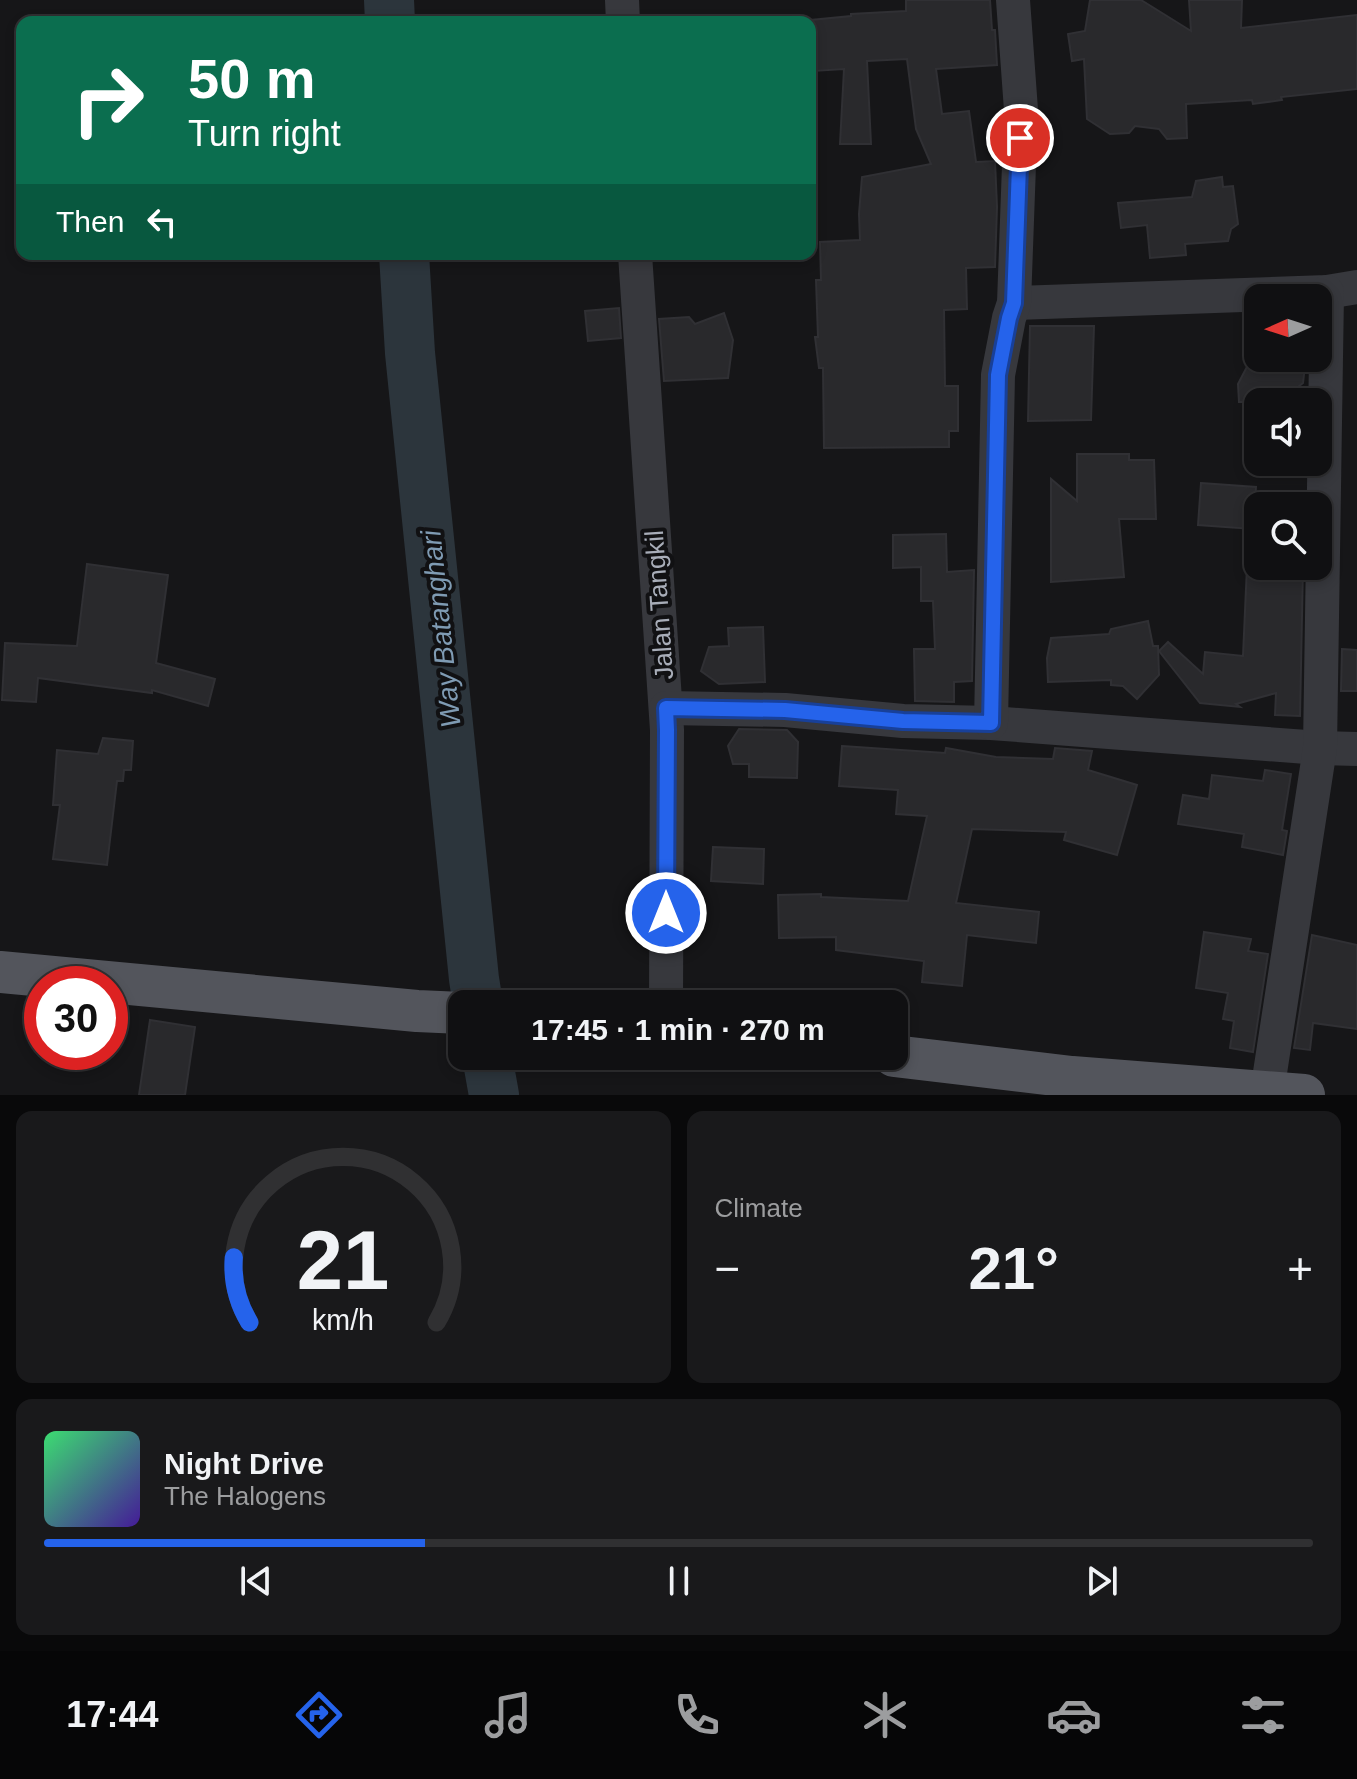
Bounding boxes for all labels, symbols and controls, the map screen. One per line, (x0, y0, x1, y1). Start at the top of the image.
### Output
text: 50 m (188, 47, 316, 110)
icon: right (56, 48, 160, 152)
pin (986, 104, 1054, 172)
text: Turn right (188, 113, 341, 154)
icon: arrive (998, 116, 1042, 160)
icon: left (140, 200, 184, 244)
text: Then (56, 205, 124, 238)
north arrow (1244, 284, 1332, 372)
map controls (1244, 284, 1332, 580)
button: sound (1244, 388, 1332, 476)
button: search (1244, 492, 1332, 580)
water label: Way Batanghari (415, 528, 467, 729)
street label: Jalan Tangkil (639, 529, 679, 681)
position arrow (624, 871, 708, 955)
speed limit sign: 30 (24, 966, 128, 1070)
text: 17:45 · 1 min · 270 m (531, 1013, 825, 1046)
text: Climate (715, 1193, 803, 1223)
text: 21 (297, 1214, 390, 1307)
text: 21° (968, 1235, 1059, 1302)
text: − (715, 1244, 740, 1293)
text: + (1287, 1244, 1313, 1293)
text: km/h (312, 1304, 374, 1336)
text: Night Drive (164, 1447, 324, 1480)
text: The Halogens (164, 1481, 326, 1511)
icon: previous (234, 1559, 278, 1603)
icon: pause (657, 1559, 701, 1603)
icon: next (1080, 1559, 1124, 1603)
icon: directions (291, 1687, 347, 1743)
icon: music (480, 1687, 536, 1743)
icon: phone (669, 1687, 725, 1743)
icon: climate (857, 1687, 913, 1743)
icon: car (1046, 1687, 1102, 1743)
icon: filters (1235, 1687, 1291, 1743)
text: 17:44 (66, 1694, 158, 1735)

